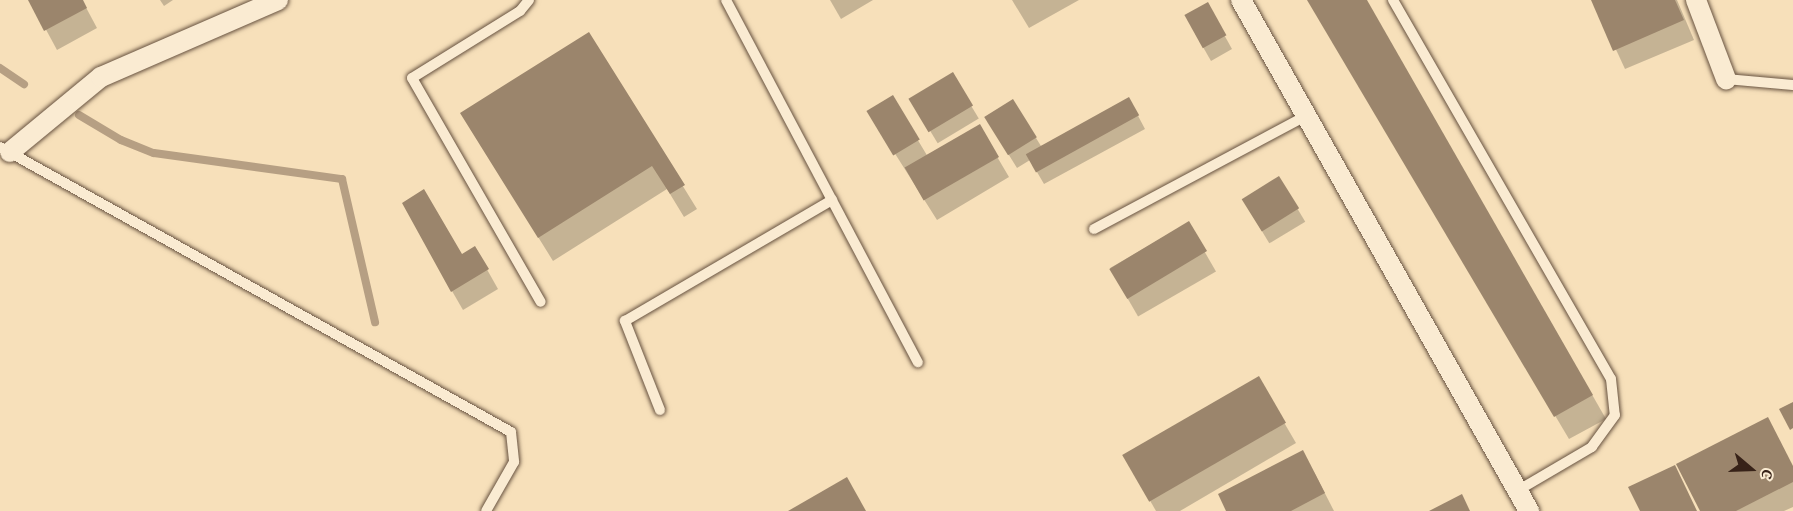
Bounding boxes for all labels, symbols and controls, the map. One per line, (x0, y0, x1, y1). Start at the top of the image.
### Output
north arrow (1721, 439, 1781, 499)
text: С (1755, 467, 1781, 483)

